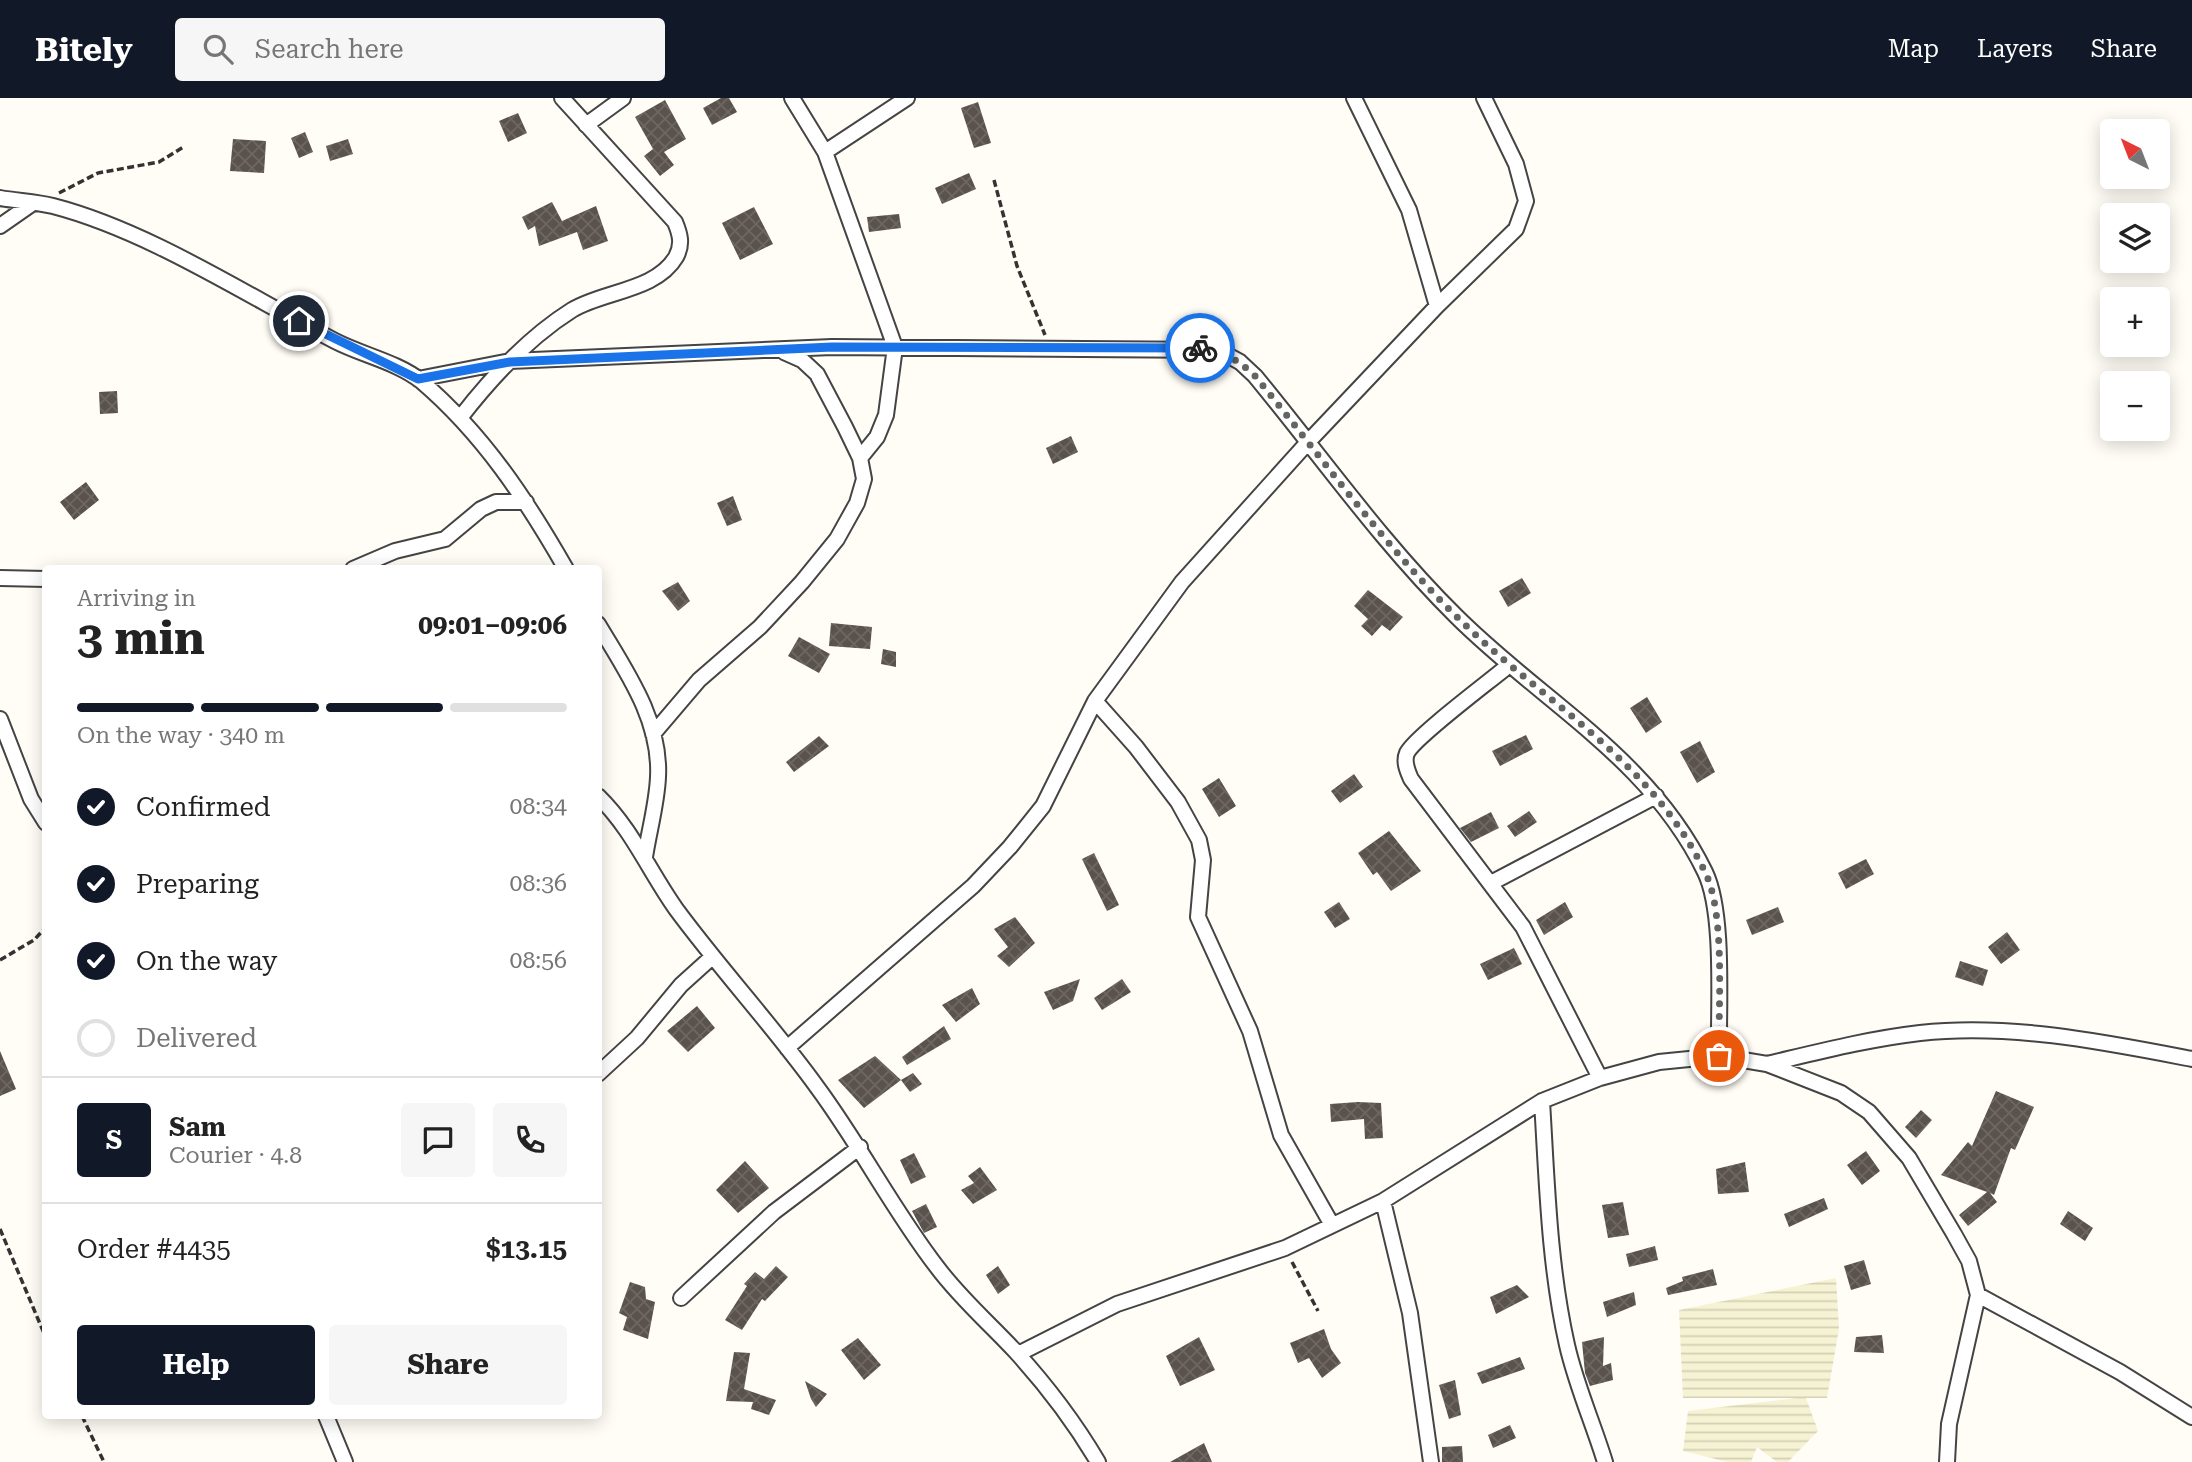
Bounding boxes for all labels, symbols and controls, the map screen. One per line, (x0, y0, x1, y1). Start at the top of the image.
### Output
search box (175, 18, 665, 81)
text: Bitely (35, 30, 133, 69)
icon: search (199, 30, 237, 68)
text: Search here (255, 34, 404, 64)
text: Map (1888, 35, 1939, 63)
text: Layers (1977, 35, 2053, 63)
text: Share (2091, 35, 2157, 63)
north arrow (2100, 119, 2170, 189)
map controls (2100, 119, 2170, 441)
button: layers (2100, 203, 2170, 273)
button: + (2100, 287, 2170, 357)
pin (269, 291, 329, 351)
icon: home (280, 302, 318, 340)
courier (1165, 313, 1235, 383)
icon: bike (1181, 329, 1219, 367)
button: − (2100, 371, 2170, 441)
text: Arriving in (77, 585, 196, 612)
text: 09:01–09:06 (418, 610, 567, 640)
text: 3 min (77, 611, 205, 665)
text: On the way · 340 m (77, 722, 285, 749)
icon: check (77, 788, 115, 826)
text: Confirmed (136, 792, 271, 822)
text: 08:34 (510, 793, 567, 820)
icon: check (77, 865, 115, 903)
text: Preparing (136, 869, 259, 899)
text: 08:36 (510, 870, 567, 897)
icon: check (77, 942, 115, 980)
text: On the way (136, 946, 277, 976)
text: 08:56 (510, 947, 567, 974)
text: Delivered (136, 1023, 257, 1053)
pin (1689, 1026, 1749, 1086)
icon: bag (1700, 1037, 1738, 1075)
button: chat (401, 1103, 475, 1177)
button: phone (493, 1103, 567, 1177)
text: Sam (169, 1112, 226, 1142)
text: S (106, 1125, 122, 1155)
text: Courier · 4.8 (169, 1142, 302, 1169)
text: Order #4435 (77, 1234, 231, 1264)
text: $13.15 (486, 1234, 567, 1264)
button: Help (77, 1325, 315, 1405)
button: Share (329, 1325, 567, 1405)

